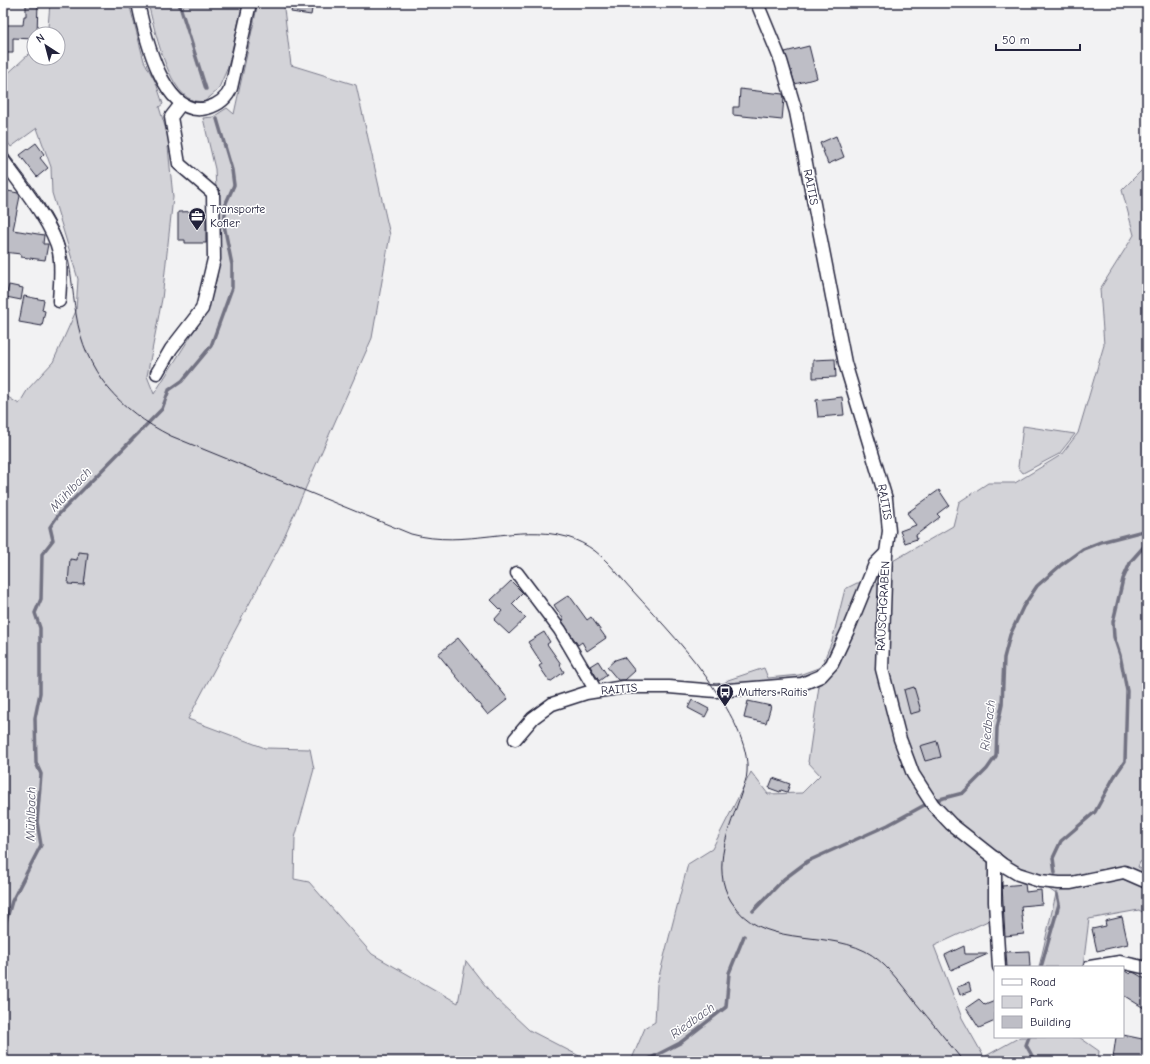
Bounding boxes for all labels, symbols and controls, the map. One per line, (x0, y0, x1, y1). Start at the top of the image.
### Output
north arrow (26, 26, 66, 66)
scale bar (996, 26, 1080, 52)
text: N (34, 31, 47, 46)
text: 50 m (1002, 33, 1030, 47)
street label: RAITIS (801, 168, 821, 207)
place label: Transporte Kofler (210, 202, 265, 230)
office icon: Transporte Kofler (187, 206, 207, 231)
water label: Mühlbach (46, 464, 94, 515)
street label: RAITIS (875, 483, 895, 522)
street label: RAUSCHGRABEN (874, 561, 892, 651)
street label: RAITIS (600, 680, 638, 698)
bus stop icon: Mutters Raitis (715, 682, 735, 707)
place label: Mutters Raitis (738, 685, 808, 699)
water label: Riedbach (977, 699, 998, 751)
water label: Mühlbach (23, 787, 38, 842)
legend (994, 966, 1124, 1038)
text: Road (1030, 975, 1056, 989)
text: Park (1030, 995, 1053, 1009)
water label: Riedbach (667, 999, 717, 1041)
text: Building (1030, 1015, 1071, 1029)

